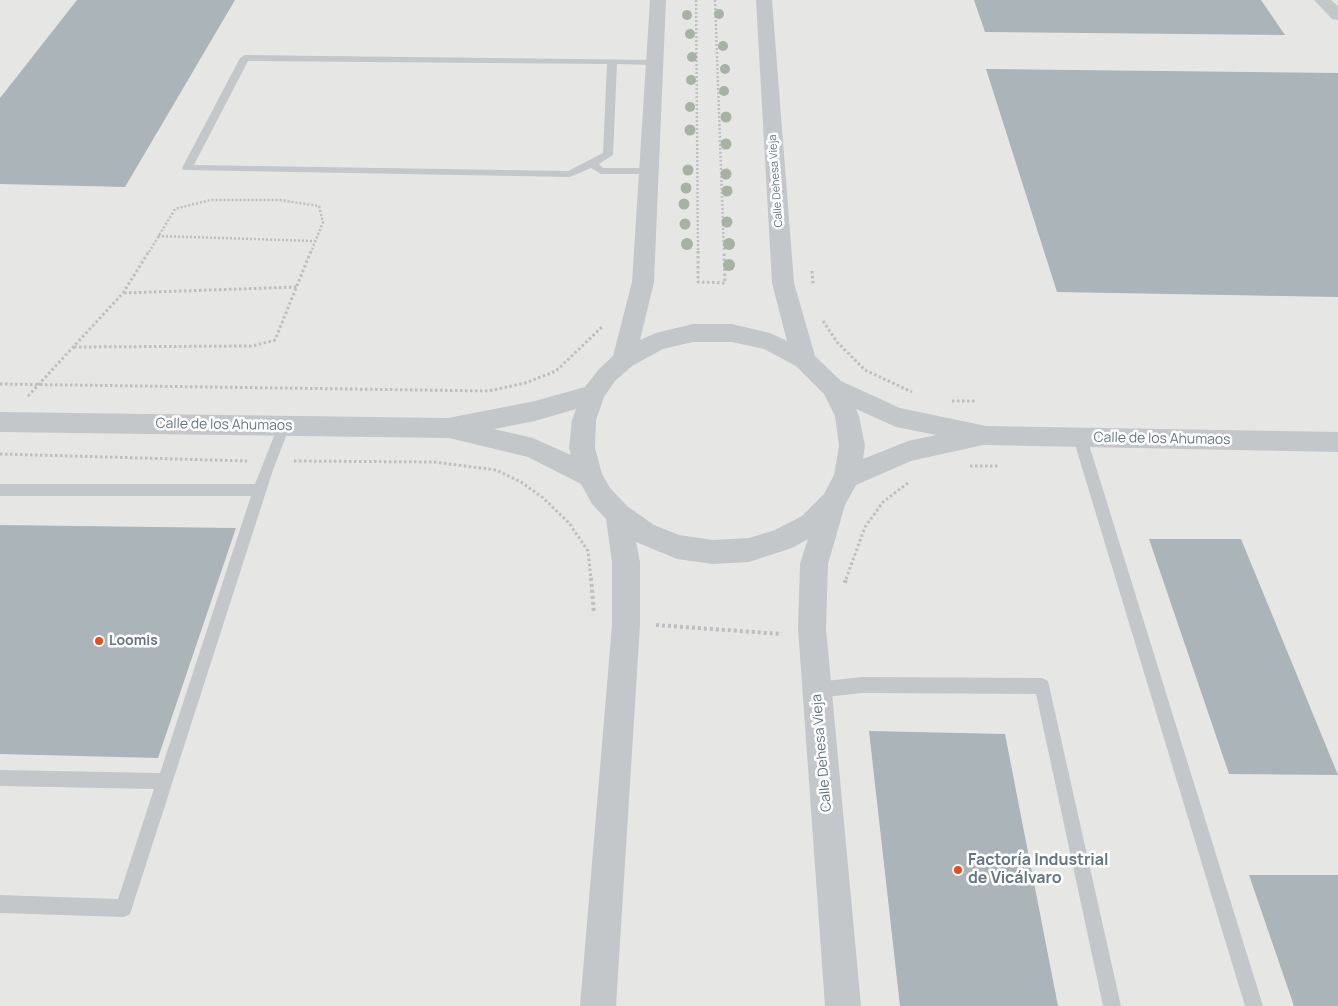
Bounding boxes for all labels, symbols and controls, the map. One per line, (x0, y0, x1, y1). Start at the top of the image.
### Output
street label: Calle Dehesa Vieja (766, 134, 786, 228)
street label: Calle de los Ahumaos (155, 415, 293, 435)
street label: Calle de los Ahumaos (1093, 429, 1231, 449)
place label: Loomis (109, 633, 158, 649)
marker: Loomis (93, 635, 105, 647)
street label: Calle Dehesa Vieja (808, 693, 836, 813)
place label: Factoría Industrial de Vicálvaro (968, 851, 1109, 889)
marker: Factoría Industrial de Vicálvaro (952, 864, 964, 876)

